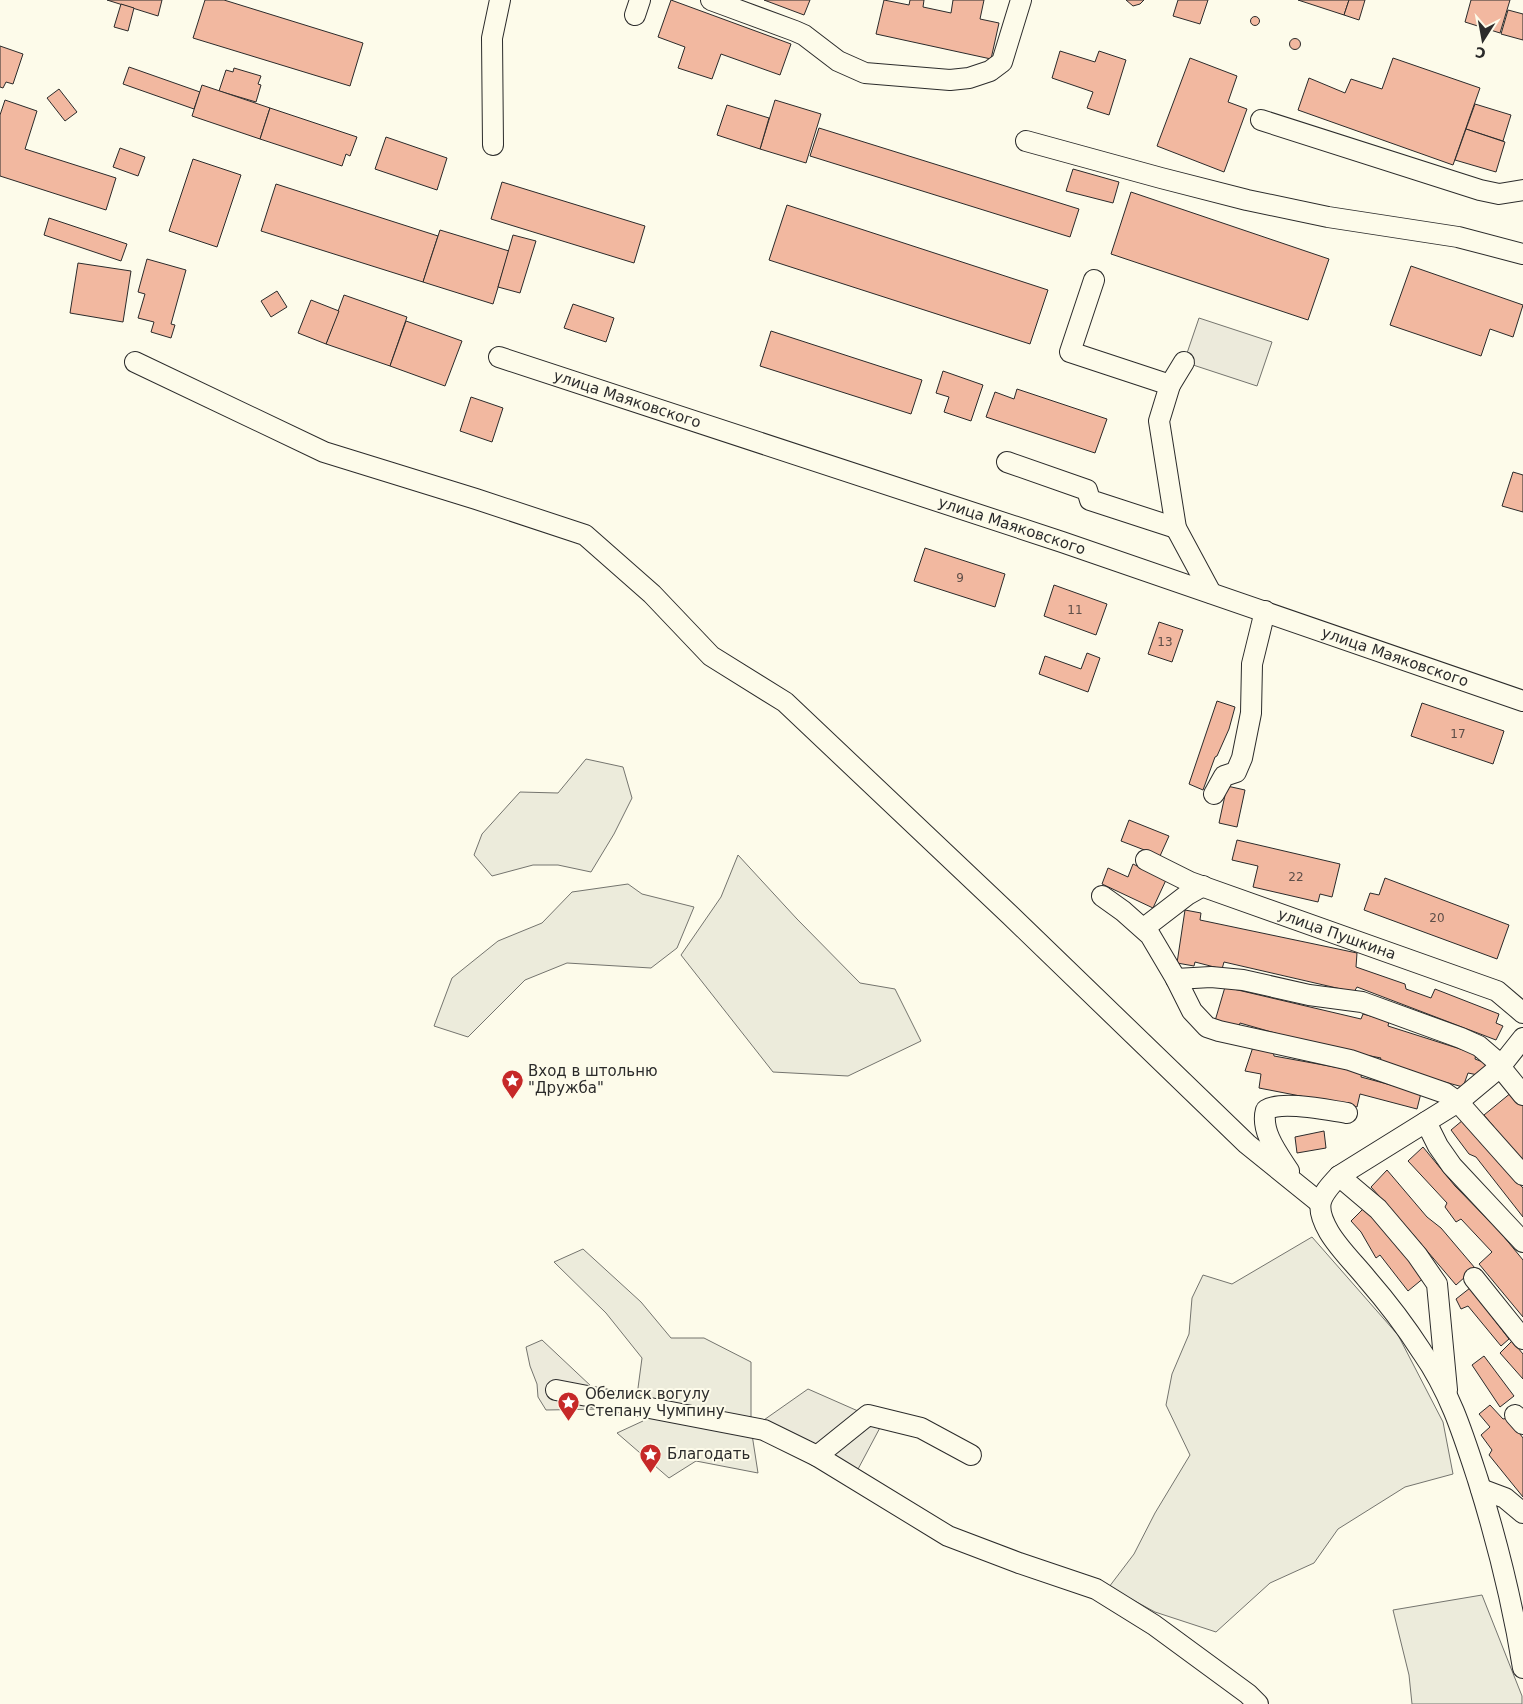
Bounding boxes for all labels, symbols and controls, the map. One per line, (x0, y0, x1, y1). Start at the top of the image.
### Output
north arrow (1458, 15, 1508, 65)
text: С (1474, 44, 1487, 62)
street label: улица Маяковского (551, 367, 703, 432)
street label: улица Маяковского (936, 493, 1088, 559)
house number: 9 (956, 571, 964, 585)
house number: 11 (1067, 603, 1083, 617)
street label: улица Маяковского (1319, 623, 1471, 691)
house number: 13 (1157, 635, 1173, 649)
house number: 17 (1450, 727, 1466, 741)
house number: 22 (1288, 870, 1304, 884)
street label: улица Пушкина (1275, 905, 1398, 963)
house number: 20 (1429, 911, 1445, 925)
place label: Вход в штольню "Дружба" (528, 1062, 658, 1097)
place icon: Вход в штольню "Дружба" (500, 1068, 524, 1099)
place label: Обелиск вогулу Степану Чумпину (585, 1385, 725, 1420)
place icon: Обелиск вогулу Степану Чумпину (557, 1391, 581, 1422)
place icon: Благодать (639, 1442, 663, 1473)
place label: Благодать (667, 1445, 750, 1463)

